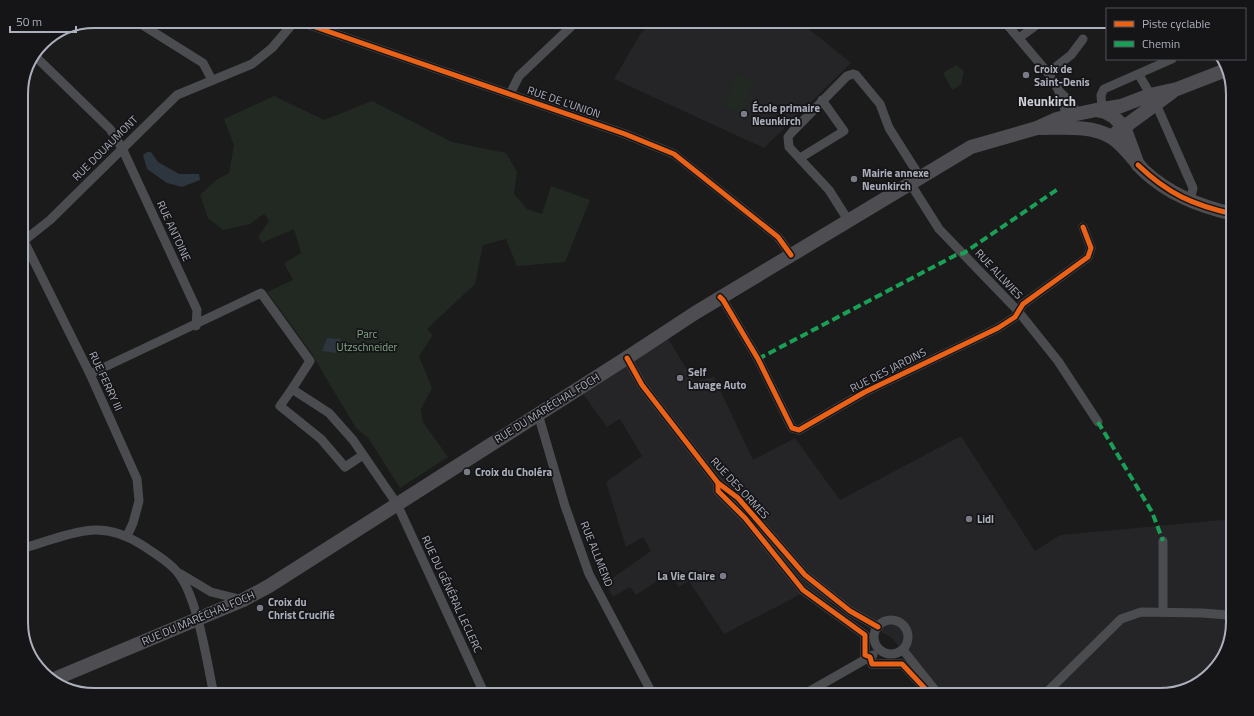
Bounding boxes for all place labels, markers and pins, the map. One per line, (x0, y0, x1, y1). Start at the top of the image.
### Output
place label: Croix de Saint-Denis (1034, 61, 1090, 90)
marker: Croix de Saint-Denis (1021, 70, 1031, 80)
place label: École primaire Neunkirch (752, 100, 820, 129)
marker: École primaire Neunkirch (739, 109, 749, 119)
place label: Mairie annexe Neunkirch (862, 165, 929, 194)
marker: Mairie annexe Neunkirch (849, 174, 859, 184)
place label: Self Lavage Auto (688, 364, 746, 393)
marker: Self Lavage Auto (675, 373, 685, 383)
place label: Croix du Choléra (475, 464, 553, 480)
marker: Croix du Choléra (462, 467, 472, 477)
place label: Lidl (977, 511, 994, 527)
marker: Lidl (964, 514, 974, 524)
place label: La Vie Claire (657, 568, 715, 584)
marker: La Vie Claire (718, 571, 728, 581)
place label: Croix du Christ Crucifié (268, 594, 335, 623)
marker: Croix du Christ Crucifié (255, 603, 265, 613)

